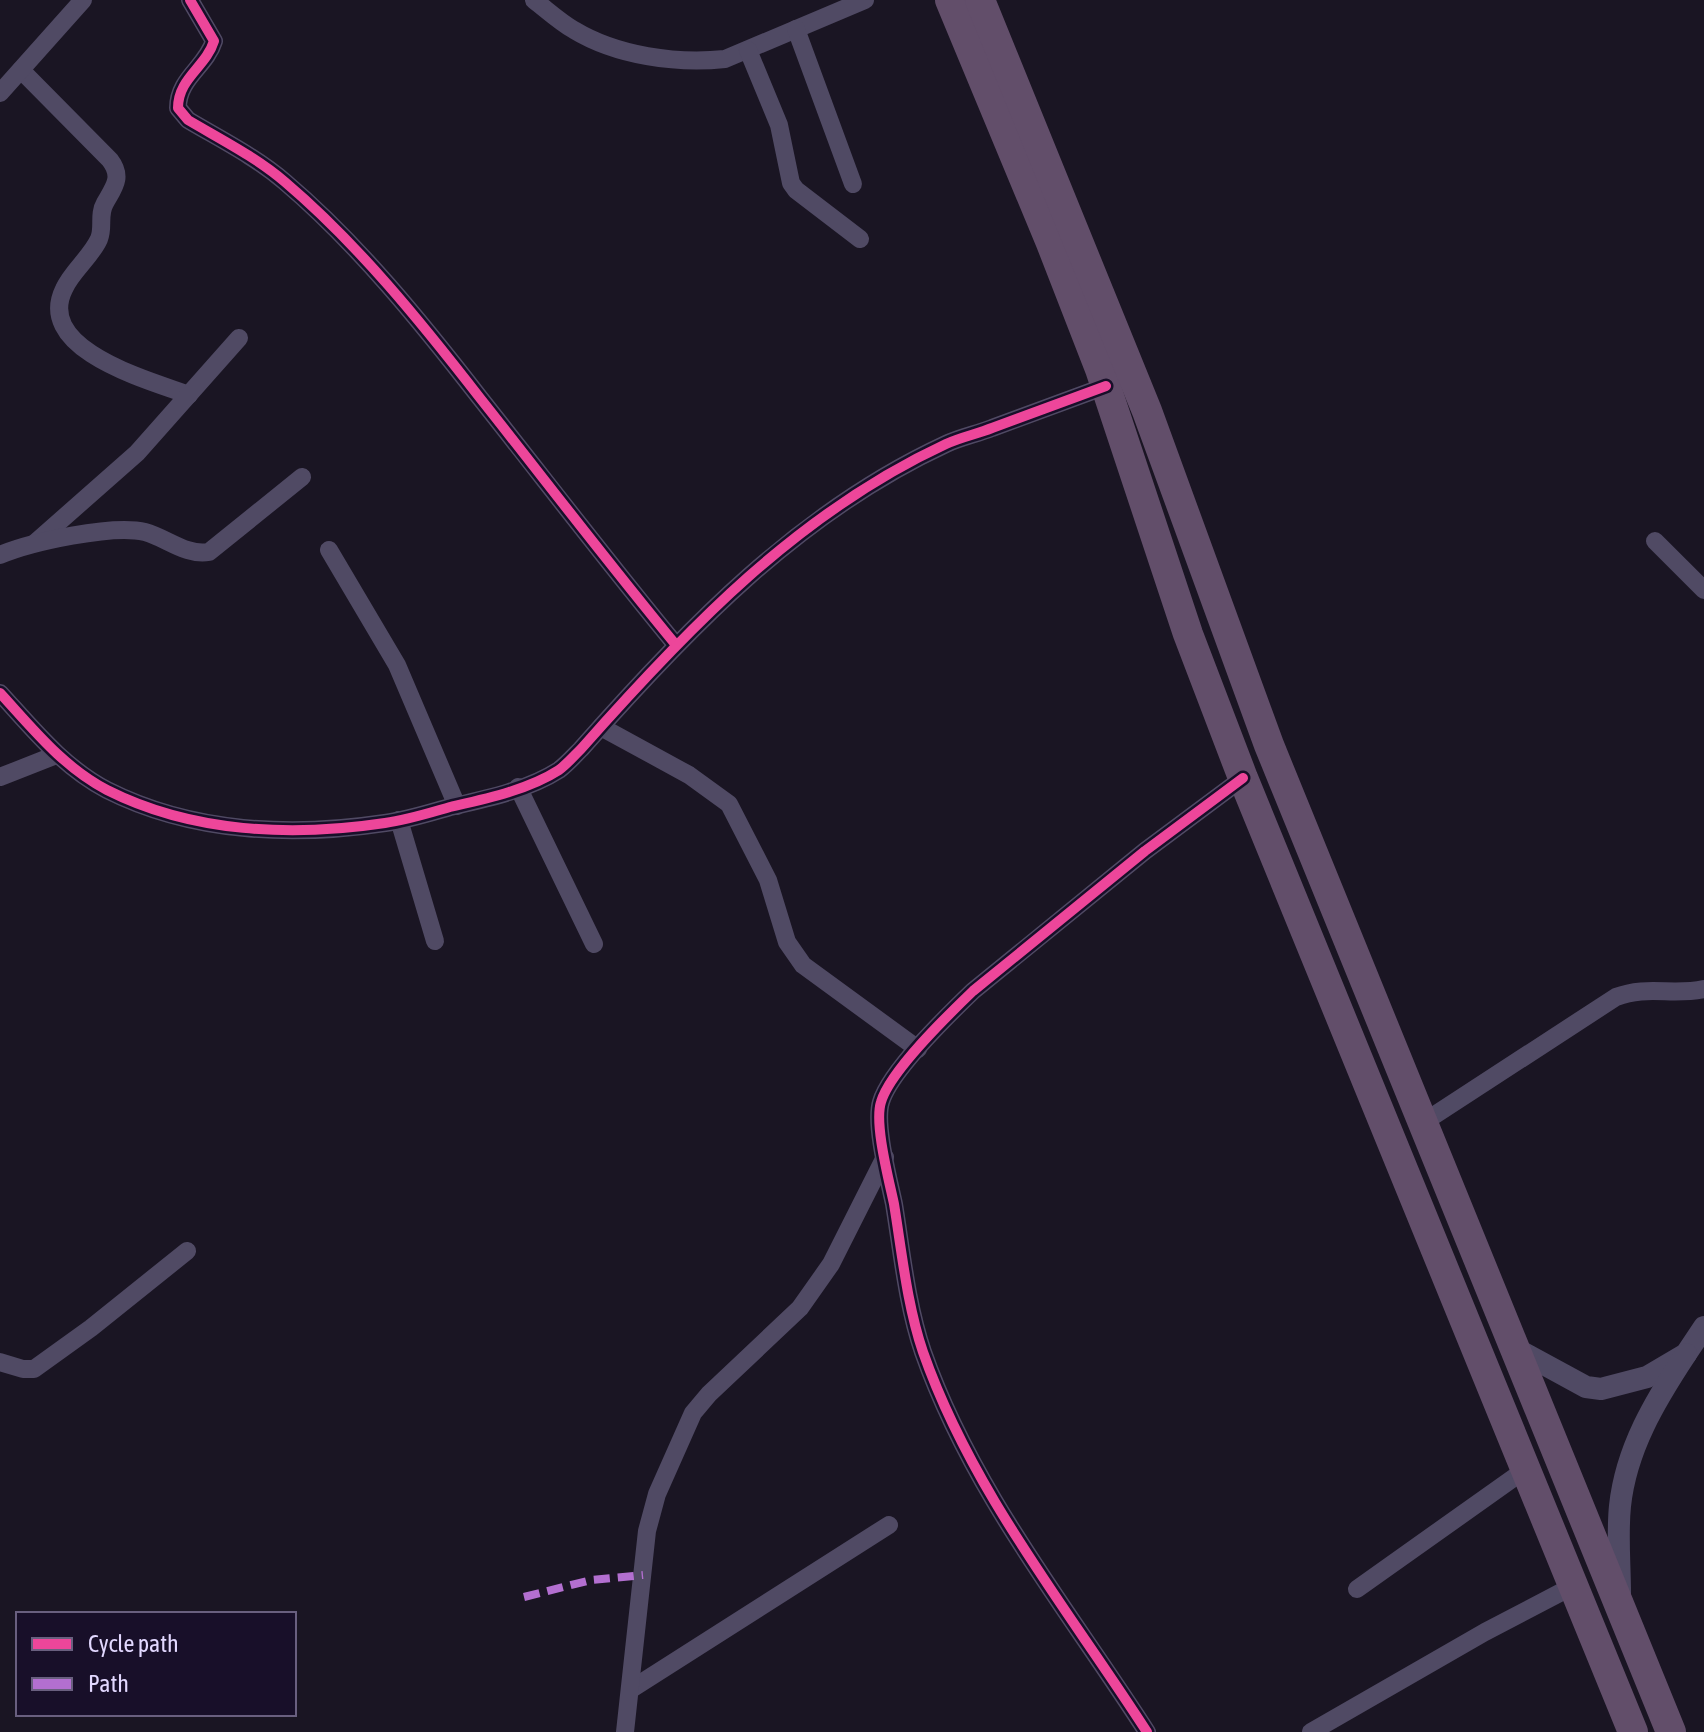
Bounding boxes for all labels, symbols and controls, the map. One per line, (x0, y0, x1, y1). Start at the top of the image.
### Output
legend (16, 1612, 296, 1716)
text: Cycle path (88, 1630, 179, 1657)
text: Path (88, 1670, 129, 1697)

